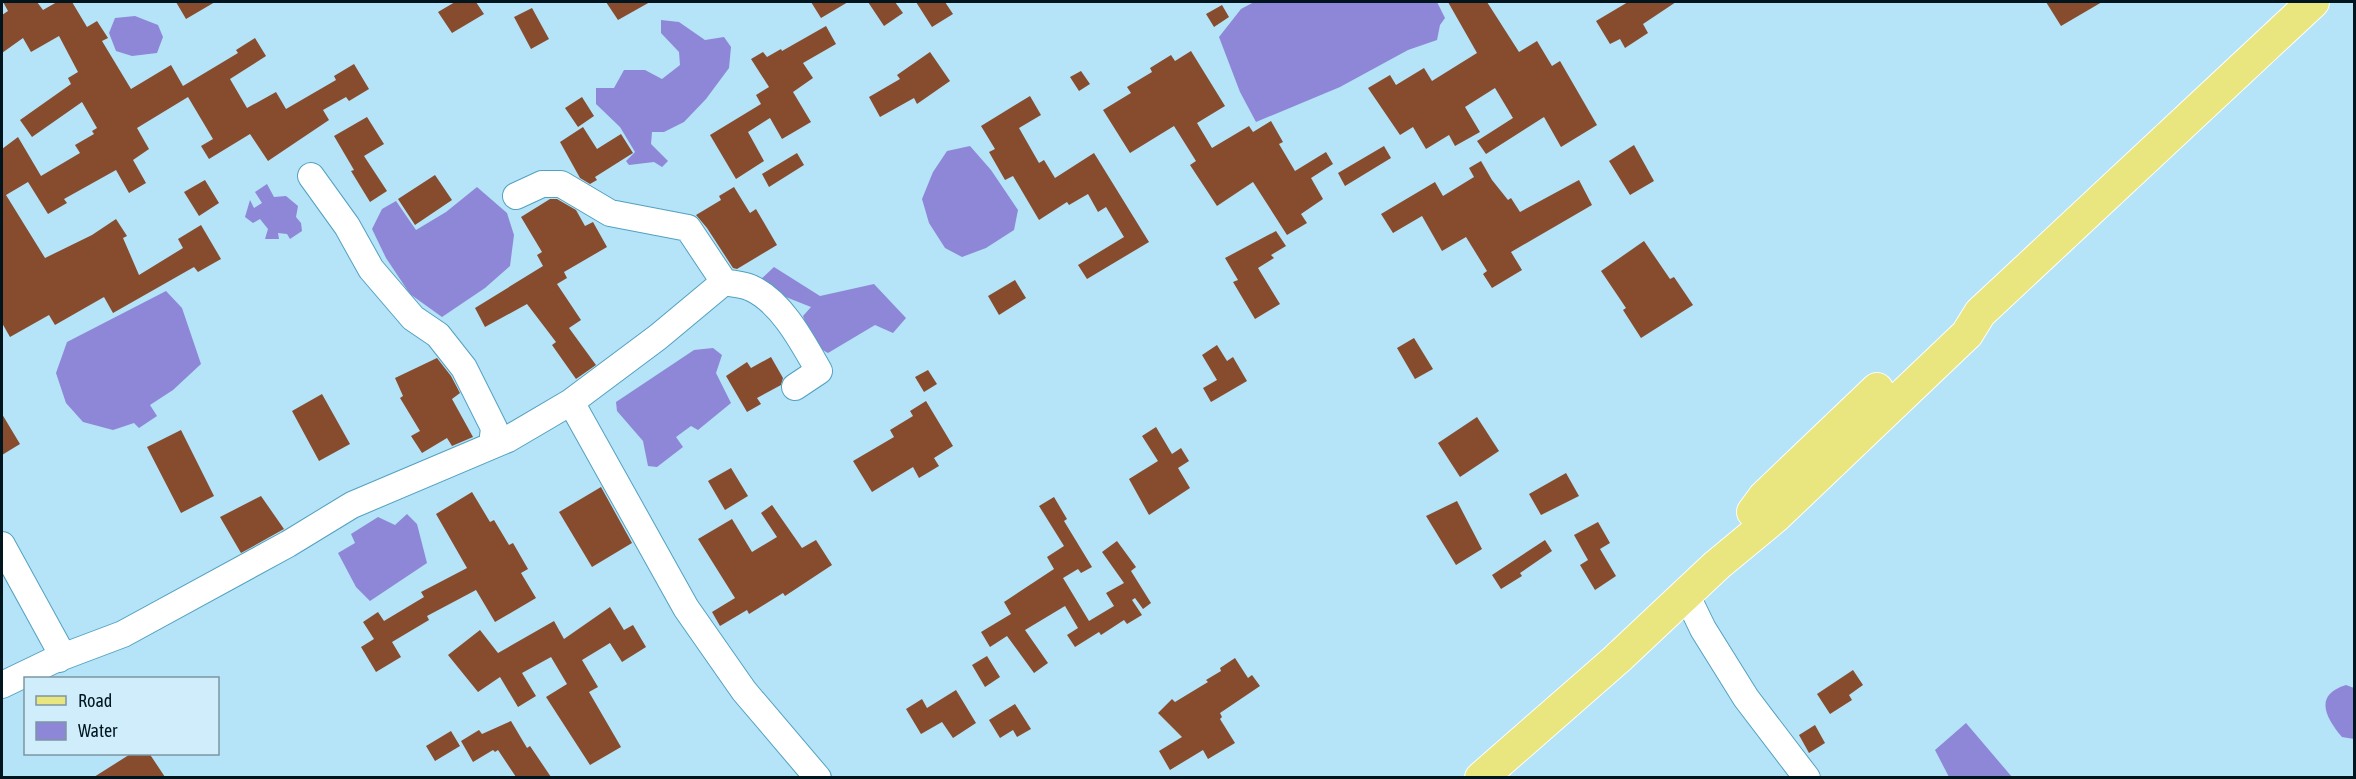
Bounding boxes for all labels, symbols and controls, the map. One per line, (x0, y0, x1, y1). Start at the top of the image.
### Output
legend (24, 677, 219, 755)
text: Road (78, 690, 112, 711)
text: Water (78, 720, 118, 741)

